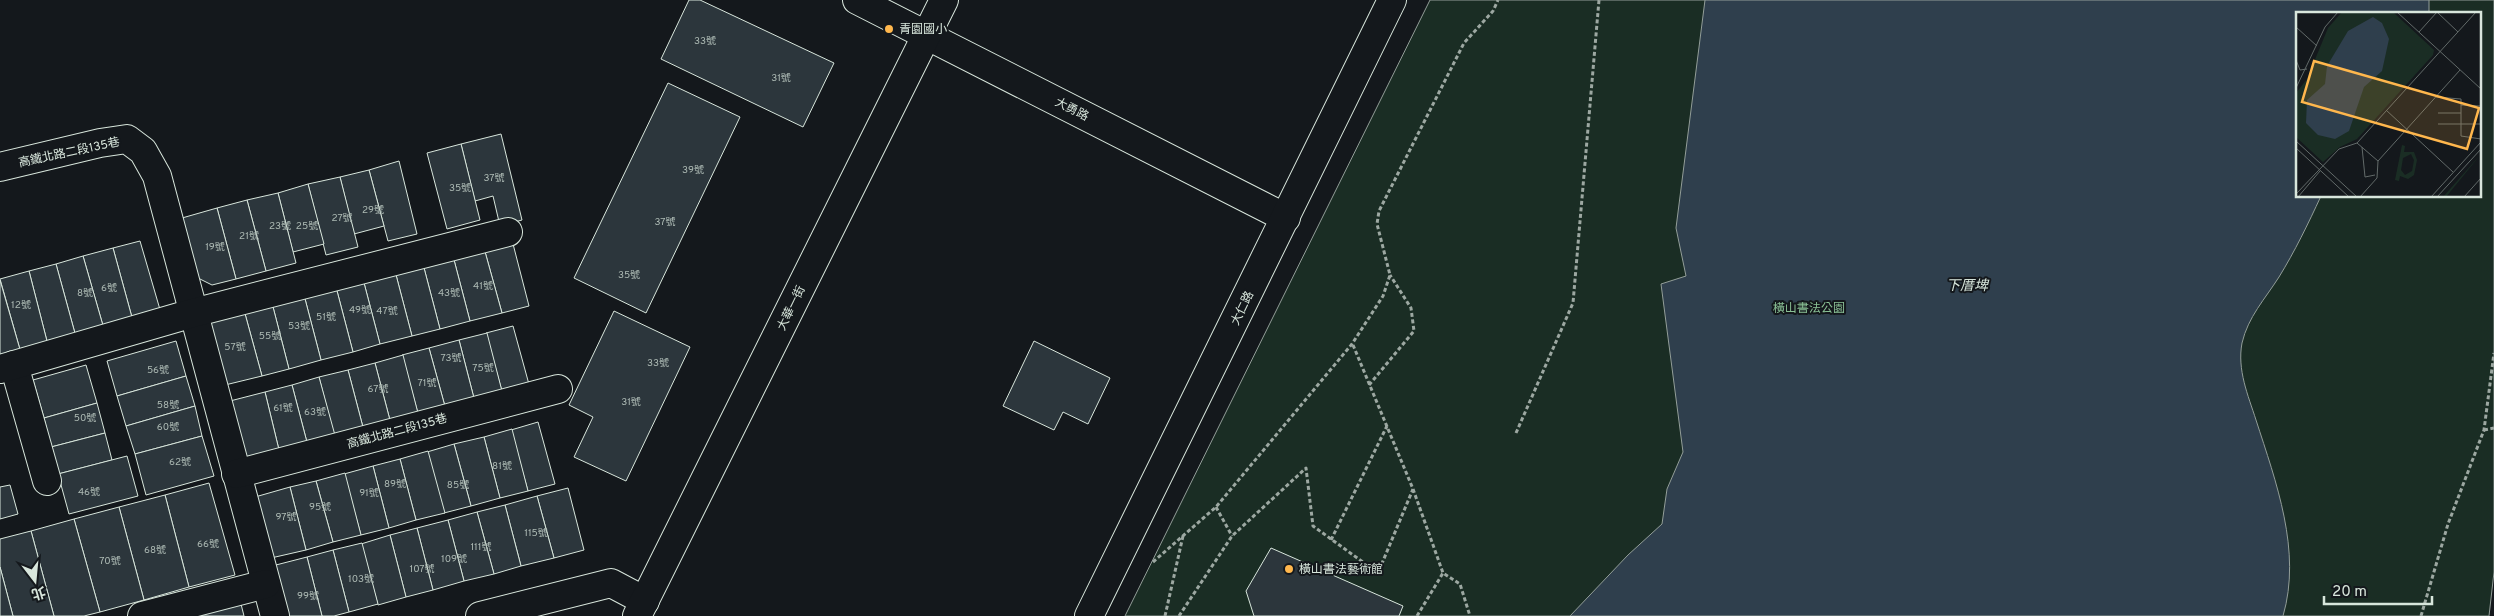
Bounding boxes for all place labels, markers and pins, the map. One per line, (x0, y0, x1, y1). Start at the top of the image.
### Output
place label: 青園國小 (899, 22, 947, 38)
marker: 青園國小 (883, 23, 895, 35)
place label: 橫山書法藝術館 (1299, 562, 1383, 578)
marker: 橫山書法藝術館 (1283, 563, 1295, 575)

